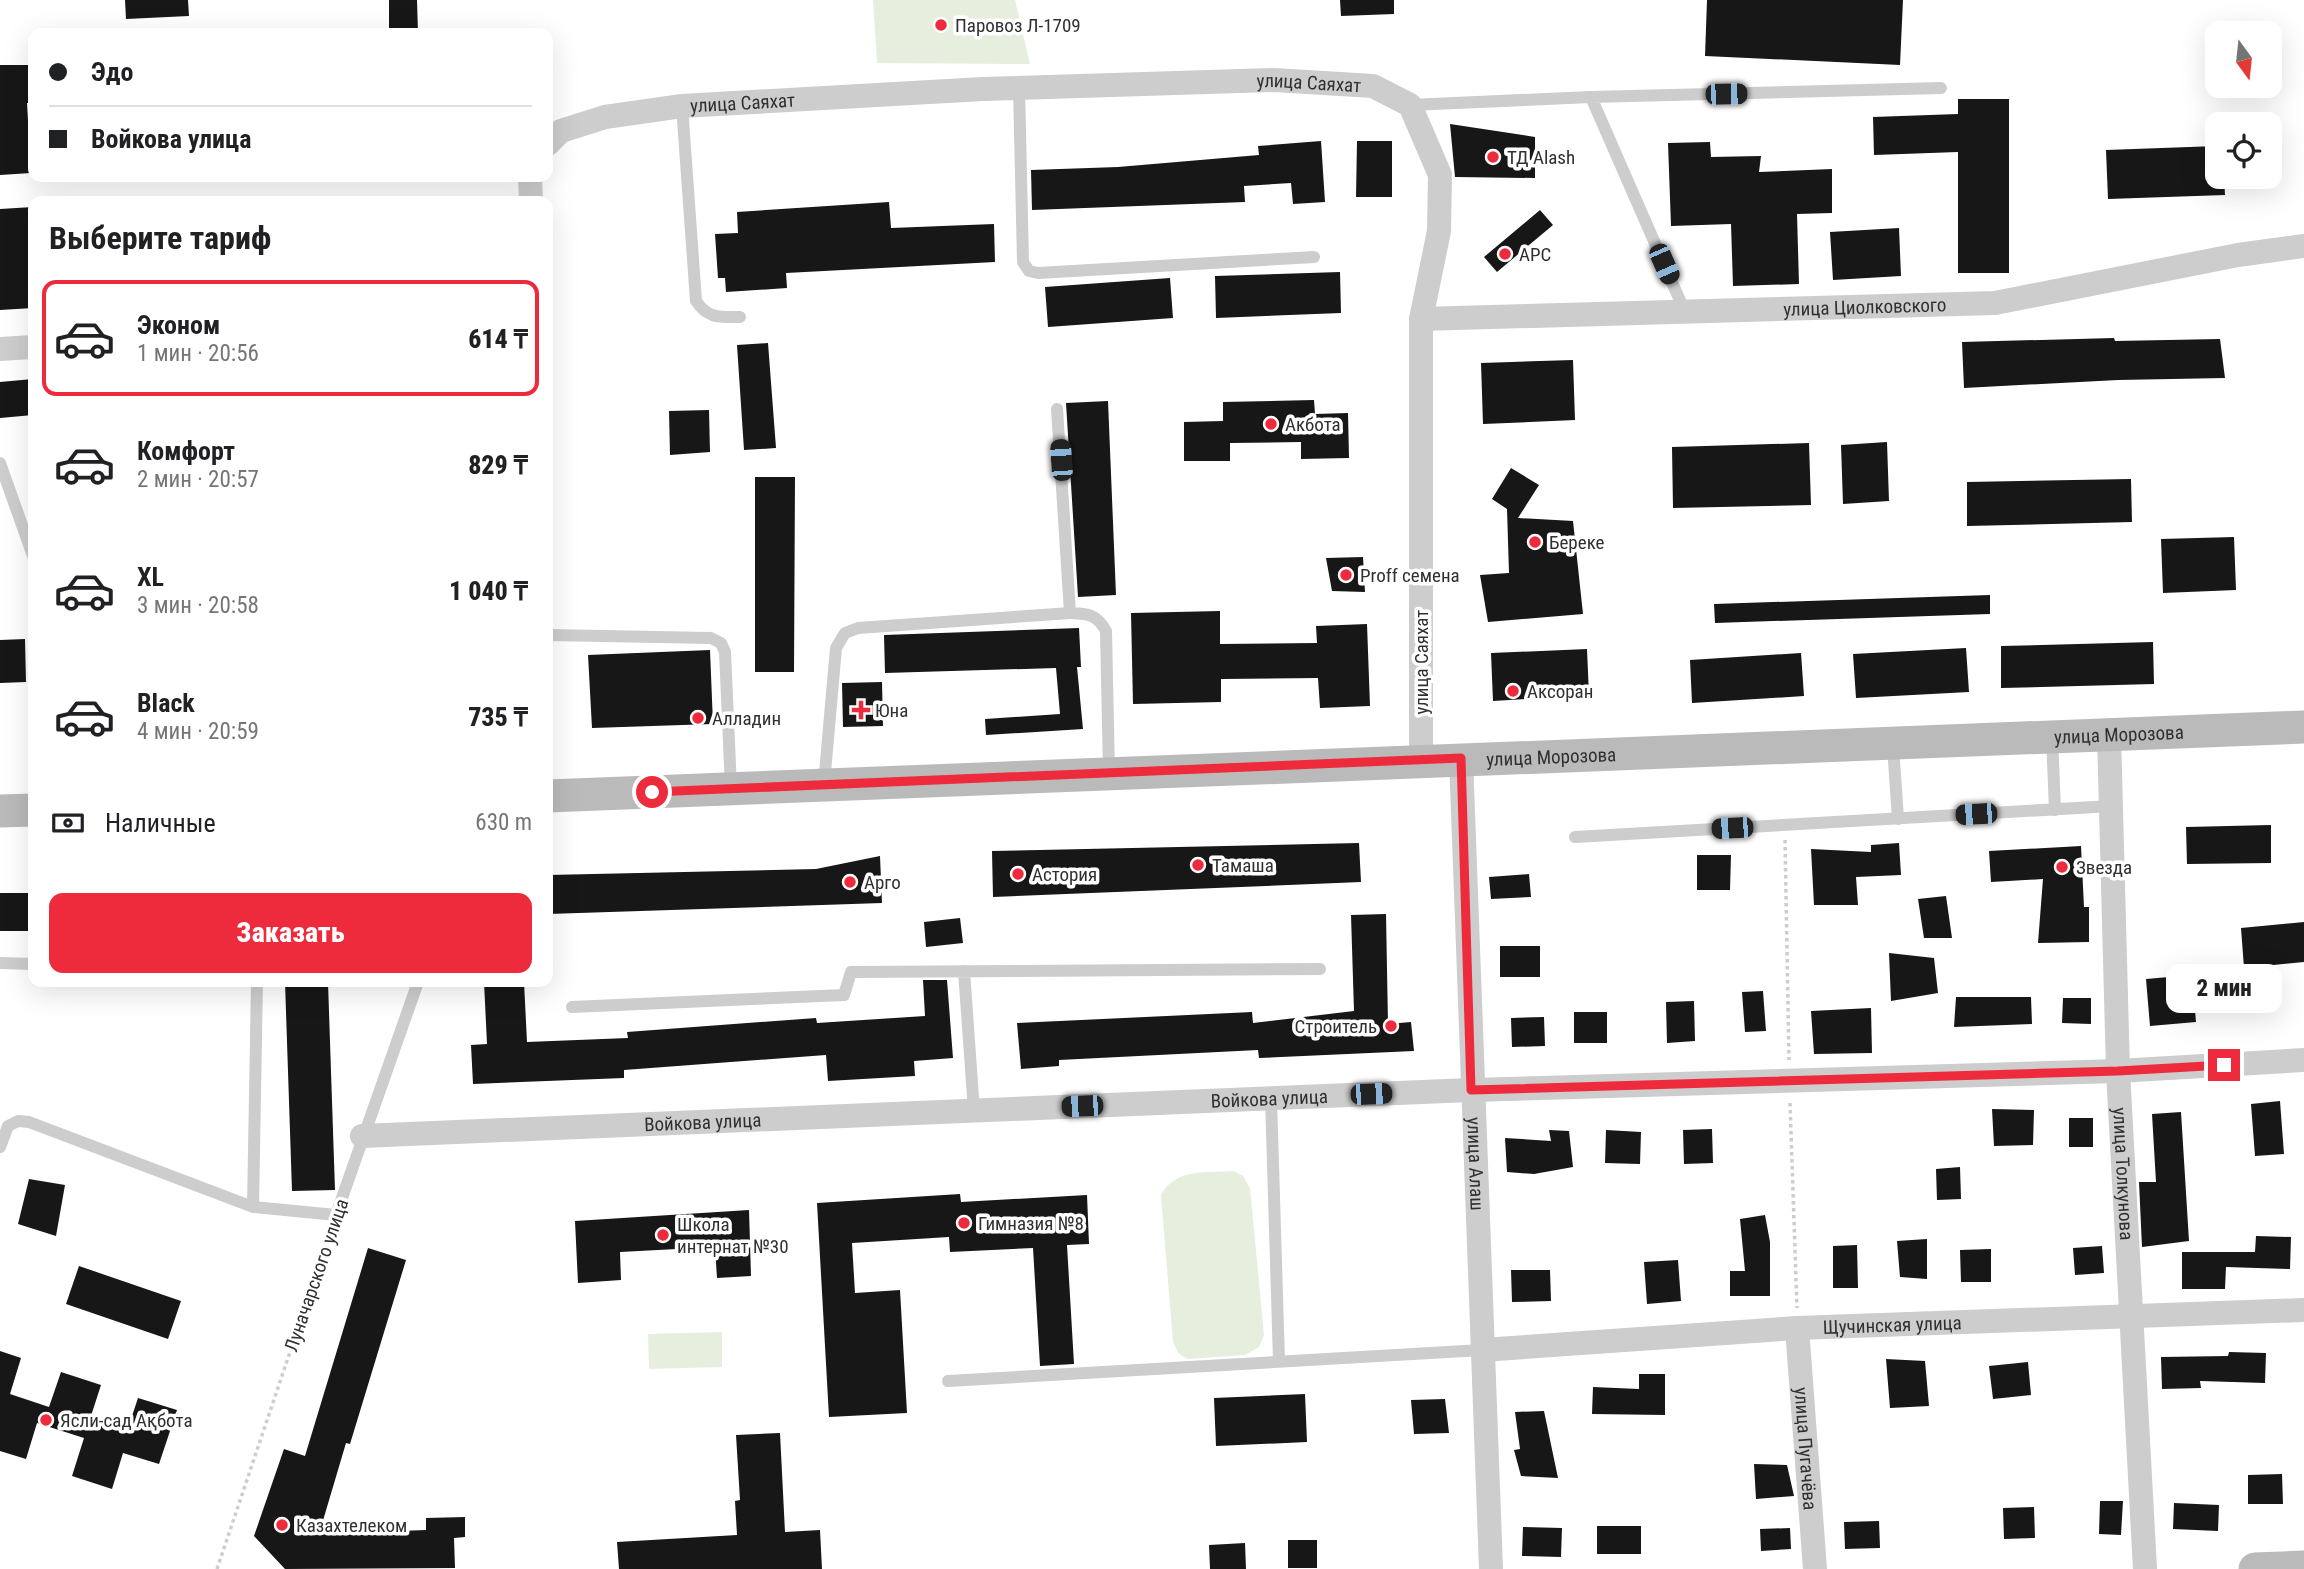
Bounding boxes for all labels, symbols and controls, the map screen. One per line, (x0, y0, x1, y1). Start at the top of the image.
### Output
place label: Паровоз Л-1709 (955, 14, 1081, 37)
marker: Паровоз Л-1709 (933, 17, 949, 33)
north arrow (2205, 21, 2282, 98)
map controls (2205, 21, 2282, 189)
text: Эдо (91, 57, 133, 87)
street label: улица Саяхат (1256, 69, 1362, 97)
car (1705, 83, 1748, 105)
street label: улица Саяхат (690, 89, 796, 118)
button: locate (2205, 112, 2282, 189)
text: Войкова улица (91, 124, 251, 154)
place label: ТД Alash (1507, 146, 1575, 169)
marker: ТД Alash (1485, 149, 1501, 165)
text: Выберите тариф (49, 219, 271, 257)
car (1646, 241, 1683, 287)
place label: АРС (1519, 243, 1551, 266)
marker: АРС (1497, 246, 1513, 262)
street label: улица Циолковского (1783, 293, 1947, 321)
icon: car (53, 307, 116, 370)
text: Эконом (137, 310, 220, 340)
text: 614 ₸ (468, 324, 528, 354)
text: 1 мин · 20:56 (137, 340, 259, 367)
place label: Акбота (1285, 413, 1341, 436)
marker: Акбота (1263, 416, 1279, 432)
icon: car (53, 433, 116, 496)
text: Комфорт (137, 436, 235, 466)
car (1050, 438, 1073, 482)
text: 829 ₸ (468, 450, 528, 480)
text: 2 мин · 20:57 (137, 466, 259, 493)
place label: Береке (1549, 531, 1605, 554)
marker: Береке (1527, 534, 1543, 550)
icon: car (53, 559, 116, 622)
text: XL (137, 562, 164, 592)
place label: Proff семена (1360, 564, 1460, 587)
marker: Proff семена (1338, 567, 1354, 583)
text: 1 040 ₸ (449, 576, 528, 606)
text: 3 мин · 20:58 (137, 592, 259, 619)
street label: улица Саяхат (1410, 610, 1433, 714)
place label: Аксоран (1527, 680, 1593, 703)
marker: Аксоран (1505, 683, 1521, 699)
icon: car (53, 685, 116, 748)
text: Black (137, 688, 195, 718)
place label: Юна (875, 699, 908, 722)
text: 735 ₸ (468, 702, 528, 732)
marker: Юна (853, 702, 869, 718)
place label: Алладин (712, 707, 781, 730)
marker: Алладин (690, 710, 706, 726)
text: 4 мин · 20:59 (137, 718, 259, 745)
street label: улица Морозова (2053, 721, 2184, 749)
street label: улица Морозова (1486, 743, 1617, 771)
route start (636, 776, 668, 808)
car (1955, 802, 1998, 826)
icon: cash (49, 804, 87, 842)
text: Наличные (105, 808, 216, 838)
text: 630 m (475, 809, 532, 836)
car (1711, 816, 1754, 840)
place label: Тамаша (1212, 854, 1274, 877)
place label: Звезда (2076, 856, 2132, 879)
marker: Тамаша (1190, 857, 1206, 873)
marker: Звезда (2054, 859, 2070, 875)
place label: Астория (1032, 863, 1097, 886)
marker: Астория (1010, 866, 1026, 882)
place label: Арго (864, 871, 901, 894)
marker: Арго (842, 874, 858, 890)
button: Заказать (49, 893, 532, 973)
callout: 2 мин (2166, 964, 2282, 1012)
text: 2 мин (2196, 975, 2252, 1002)
place label: Строитель (1295, 1015, 1377, 1038)
marker: Строитель (1383, 1018, 1399, 1034)
route end (2208, 1049, 2240, 1081)
car (1350, 1083, 1393, 1105)
street label: Войкова улица (1210, 1085, 1328, 1113)
car (1061, 1095, 1104, 1117)
street label: улица Толкунова (2108, 1107, 2138, 1241)
street label: Войкова улица (644, 1108, 762, 1136)
street label: улица Алаш (1462, 1116, 1489, 1211)
street label: Луначарского улица (280, 1196, 353, 1355)
place label: Гимназия №8 (978, 1212, 1084, 1235)
place label: Школа интернат №30 (677, 1213, 789, 1258)
marker: Гимназия №8 (956, 1215, 972, 1231)
marker: Школа интернат №30 (655, 1227, 671, 1243)
street label: Щучинская улица (1822, 1311, 1962, 1339)
street label: улица Пугачёва (1789, 1387, 1822, 1511)
place label: Ясли-сад Ақбота (60, 1409, 192, 1432)
marker: Ясли-сад Ақбота (38, 1412, 54, 1428)
place label: Казахтелеком (296, 1514, 407, 1537)
marker: Казахтелеком (274, 1517, 290, 1533)

